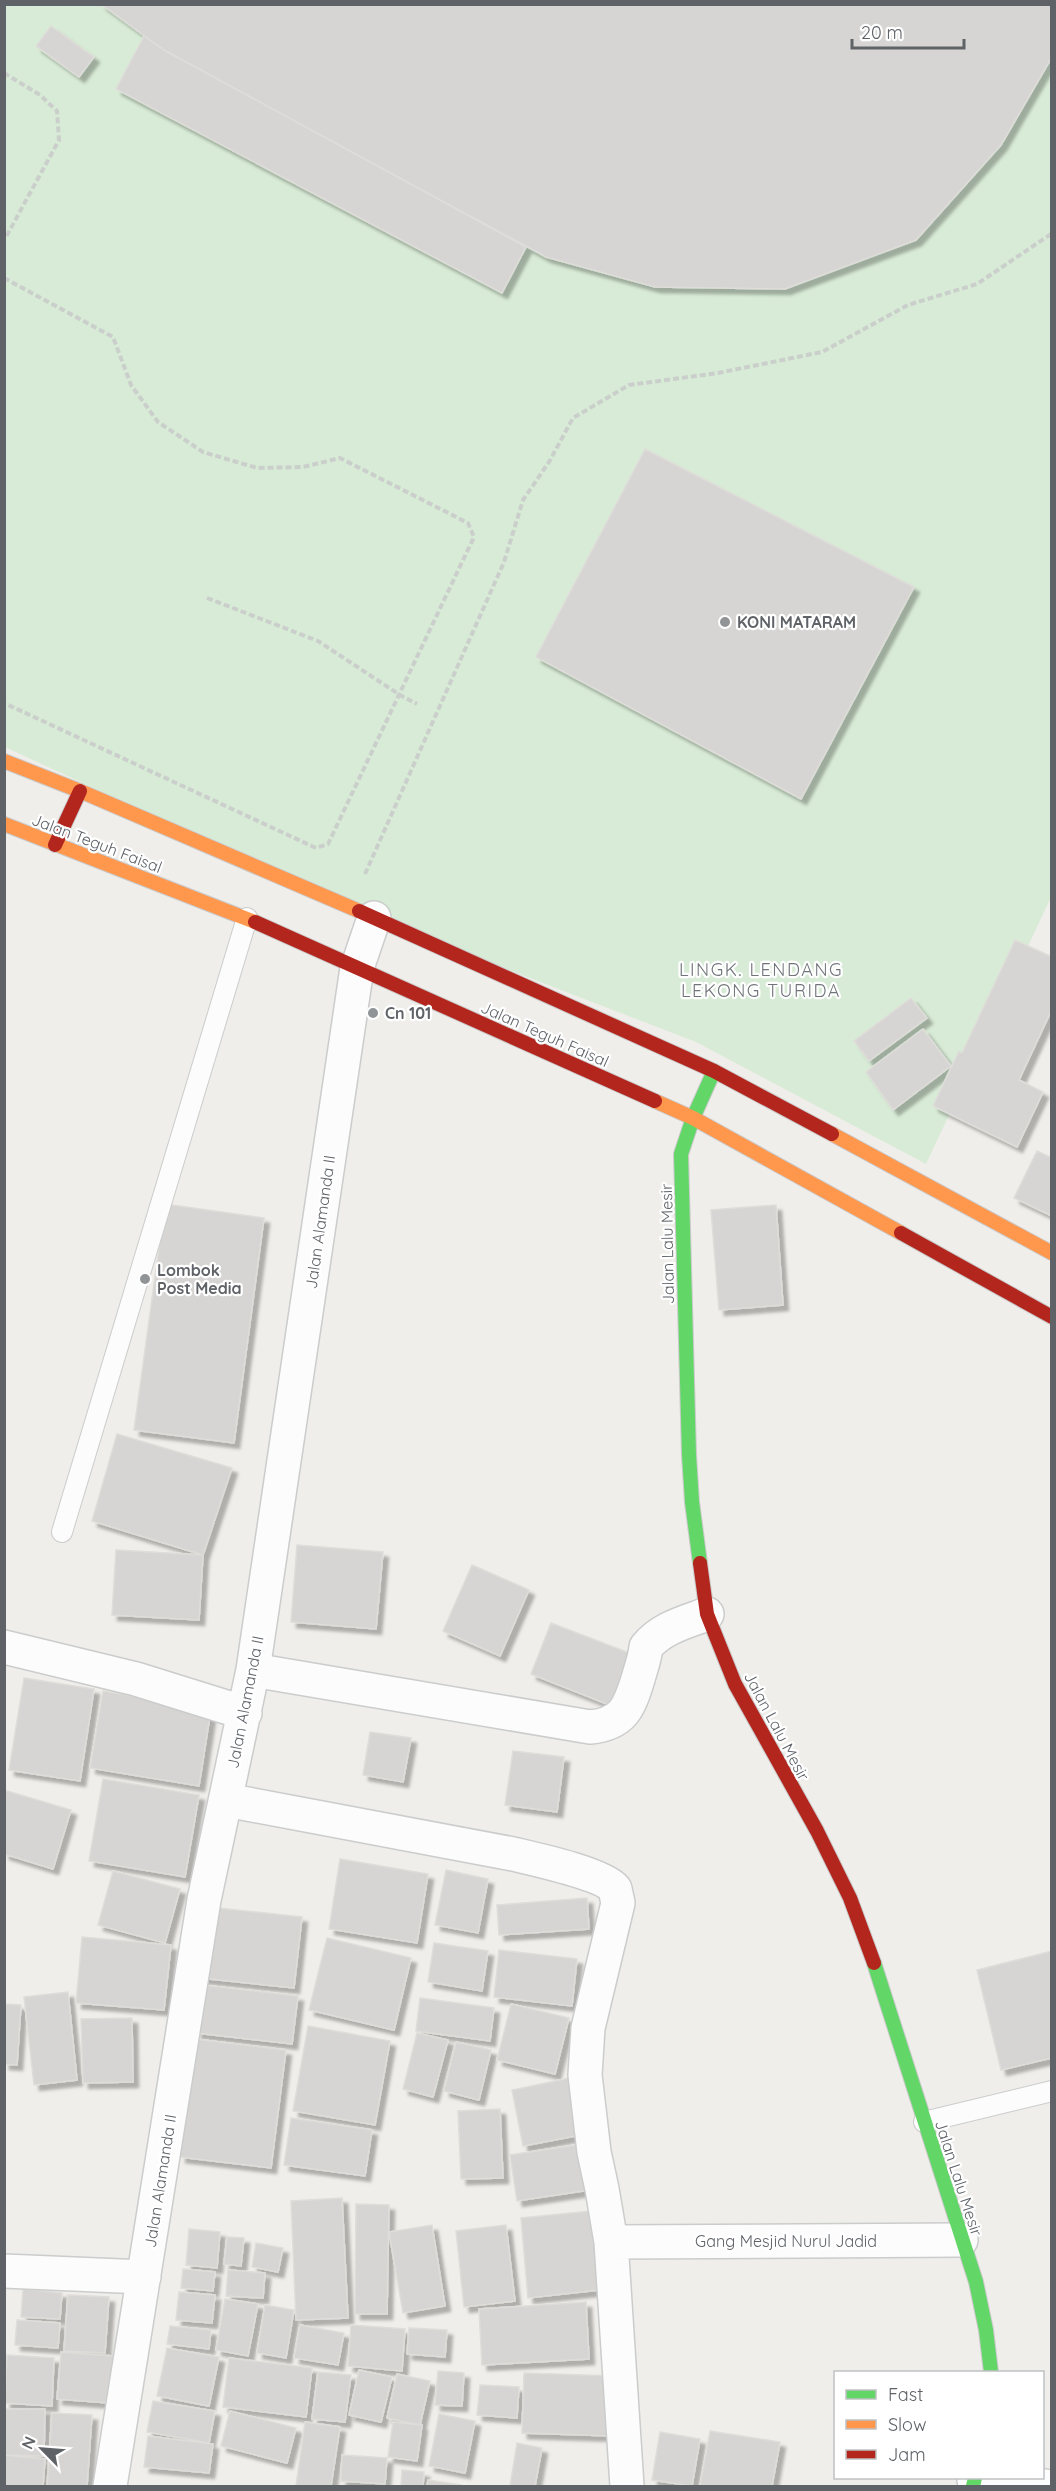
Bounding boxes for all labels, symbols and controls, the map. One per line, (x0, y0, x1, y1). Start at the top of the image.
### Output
scale bar (852, 12, 964, 50)
text: 20 m (861, 21, 903, 44)
place label: KONI MATARAM (737, 612, 856, 632)
marker: KONI MATARAM (718, 615, 732, 629)
street label: Jalan Teguh Faisal (29, 809, 165, 877)
district label: LINGK. LENDANG LEKONG TURIDA (679, 958, 843, 1002)
street label: Jalan Teguh Faisal (478, 997, 612, 1071)
place label: Cn 101 (385, 1003, 431, 1023)
marker: Cn 101 (366, 1006, 380, 1020)
street label: Jalan Alamanda II (301, 1154, 339, 1290)
street label: Jalan Lalu Mesir (656, 1184, 678, 1304)
place label: Lombok Post Media (157, 1260, 242, 1298)
marker: Lombok Post Media (138, 1272, 152, 1286)
street label: Jalan Alamanda II (222, 1634, 268, 1770)
street label: Jalan Lalu Mesir (740, 1668, 814, 1784)
street label: Jalan Alamanda II (140, 2113, 180, 2249)
street label: Jalan Lalu Mesir (931, 2118, 987, 2238)
street label: Gang Mesjid Nurul Jadid (695, 2231, 877, 2251)
legend (834, 2371, 1044, 2479)
text: Fast (888, 2383, 923, 2406)
text: Slow (888, 2413, 926, 2436)
north arrow (12, 2419, 72, 2479)
text: N (17, 2433, 40, 2452)
text: Jam (888, 2443, 926, 2466)

